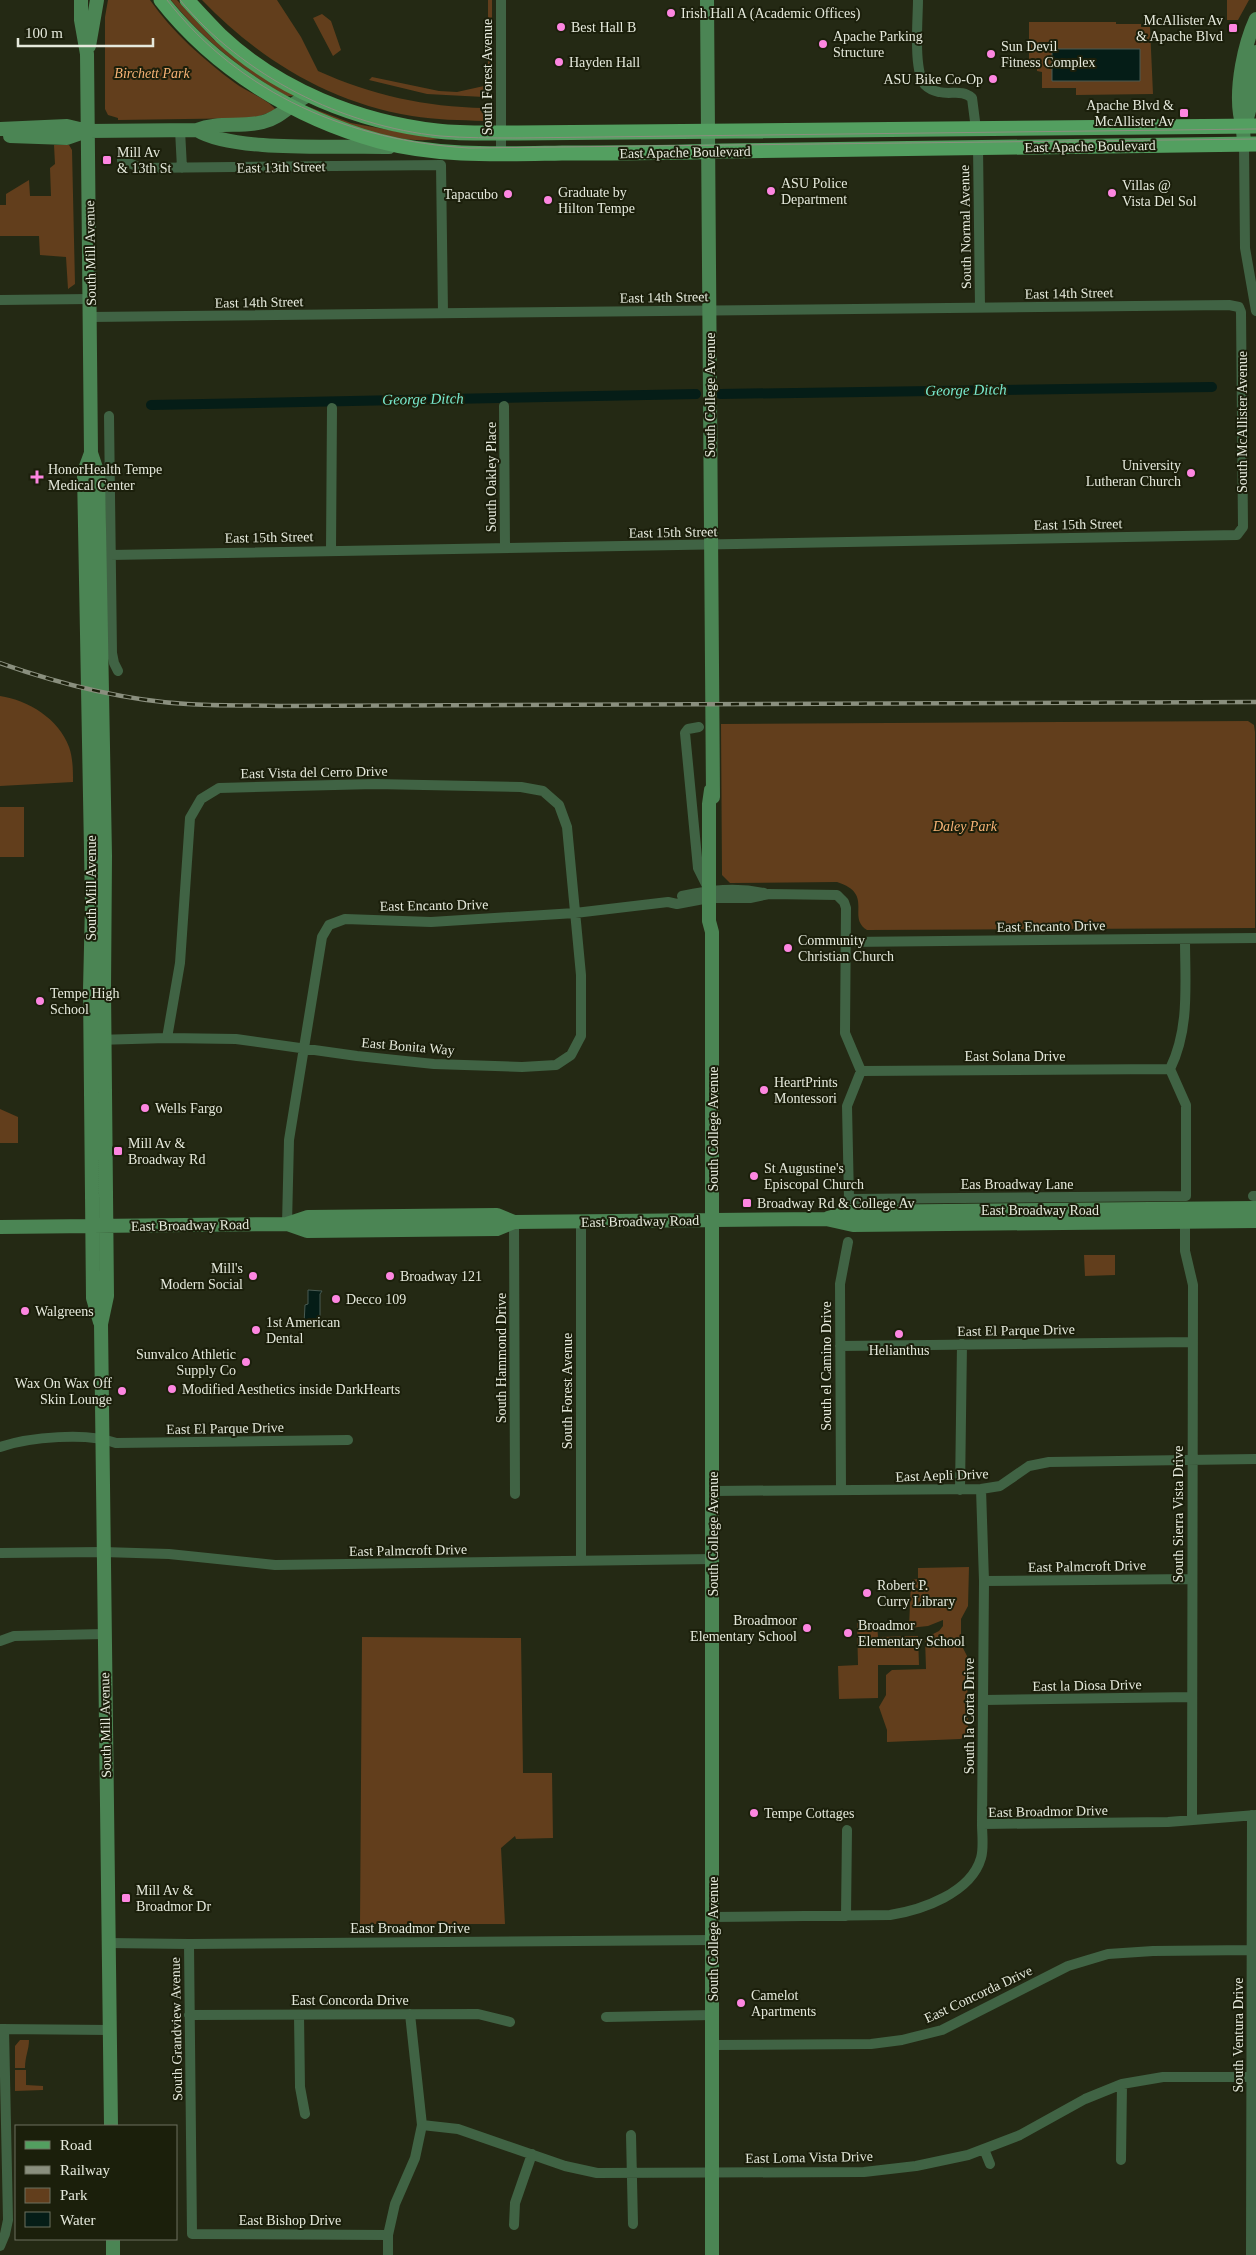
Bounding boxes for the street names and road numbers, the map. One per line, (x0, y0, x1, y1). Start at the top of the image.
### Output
street label: South Forest Avenue (480, 19, 495, 135)
street label: East Apache Boulevard (1024, 138, 1156, 155)
street label: East Apache Boulevard (619, 144, 751, 161)
street label: East 13th Street (237, 159, 326, 176)
street label: South Normal Avenue (957, 165, 974, 289)
street label: South Mill Avenue (82, 200, 99, 306)
street label: East 14th Street (1025, 285, 1114, 302)
street label: East 14th Street (620, 289, 709, 306)
street label: East 14th Street (215, 294, 304, 311)
street label: South College Avenue (703, 333, 718, 457)
street label: South McAllister Avenue (1235, 351, 1250, 493)
street label: South Oakley Place (484, 422, 499, 532)
street label: East 15th Street (1034, 516, 1123, 533)
street label: East 15th Street (629, 524, 718, 541)
street label: East 15th Street (225, 529, 314, 546)
street label: East Vista del Cerro Drive (240, 764, 388, 781)
street label: South Mill Avenue (84, 835, 99, 941)
street label: East Encanto Drive (379, 897, 489, 914)
street label: East Encanto Drive (996, 918, 1106, 935)
street label: East Bonita Way (361, 1035, 455, 1058)
street label: East Solana Drive (964, 1049, 1066, 1064)
street label: South College Avenue (706, 1067, 721, 1191)
street label: Eas Broadway Lane (961, 1177, 1073, 1192)
street label: East Broadway Road (981, 1203, 1099, 1218)
street label: East Broadway Road (581, 1213, 699, 1230)
street label: East Broadway Road (131, 1217, 249, 1234)
street label: South Hammond Drive (494, 1293, 509, 1423)
street label: South el Camino Drive (819, 1301, 834, 1431)
street label: East El Parque Drive (957, 1322, 1075, 1339)
street label: South Forest Avenue (560, 1333, 575, 1449)
street label: East El Parque Drive (166, 1420, 284, 1437)
street label: South Sierra Vista Drive (1171, 1446, 1186, 1582)
street label: East Aepli Drive (895, 1466, 989, 1485)
street label: South College Avenue (706, 1472, 721, 1596)
street label: East Palmcroft Drive (349, 1542, 467, 1559)
street label: East Palmcroft Drive (1028, 1558, 1146, 1575)
street label: South la Corta Drive (962, 1658, 977, 1774)
street label: South Mill Avenue (97, 1672, 114, 1778)
street label: East la Diosa Drive (1032, 1677, 1142, 1694)
street label: East Broadmor Drive (988, 1803, 1108, 1820)
street label: South College Avenue (706, 1877, 721, 2001)
street label: East Broadmor Drive (350, 1921, 470, 1936)
street label: South Grandview Avenue (168, 1957, 185, 2101)
street label: East Concorda Drive (922, 1963, 1035, 2026)
street label: South Ventura Drive (1231, 1978, 1246, 2092)
street label: East Concorda Drive (291, 1993, 409, 2008)
street label: East Loma Vista Drive (745, 2149, 873, 2166)
street label: East Bishop Drive (239, 2213, 341, 2228)

